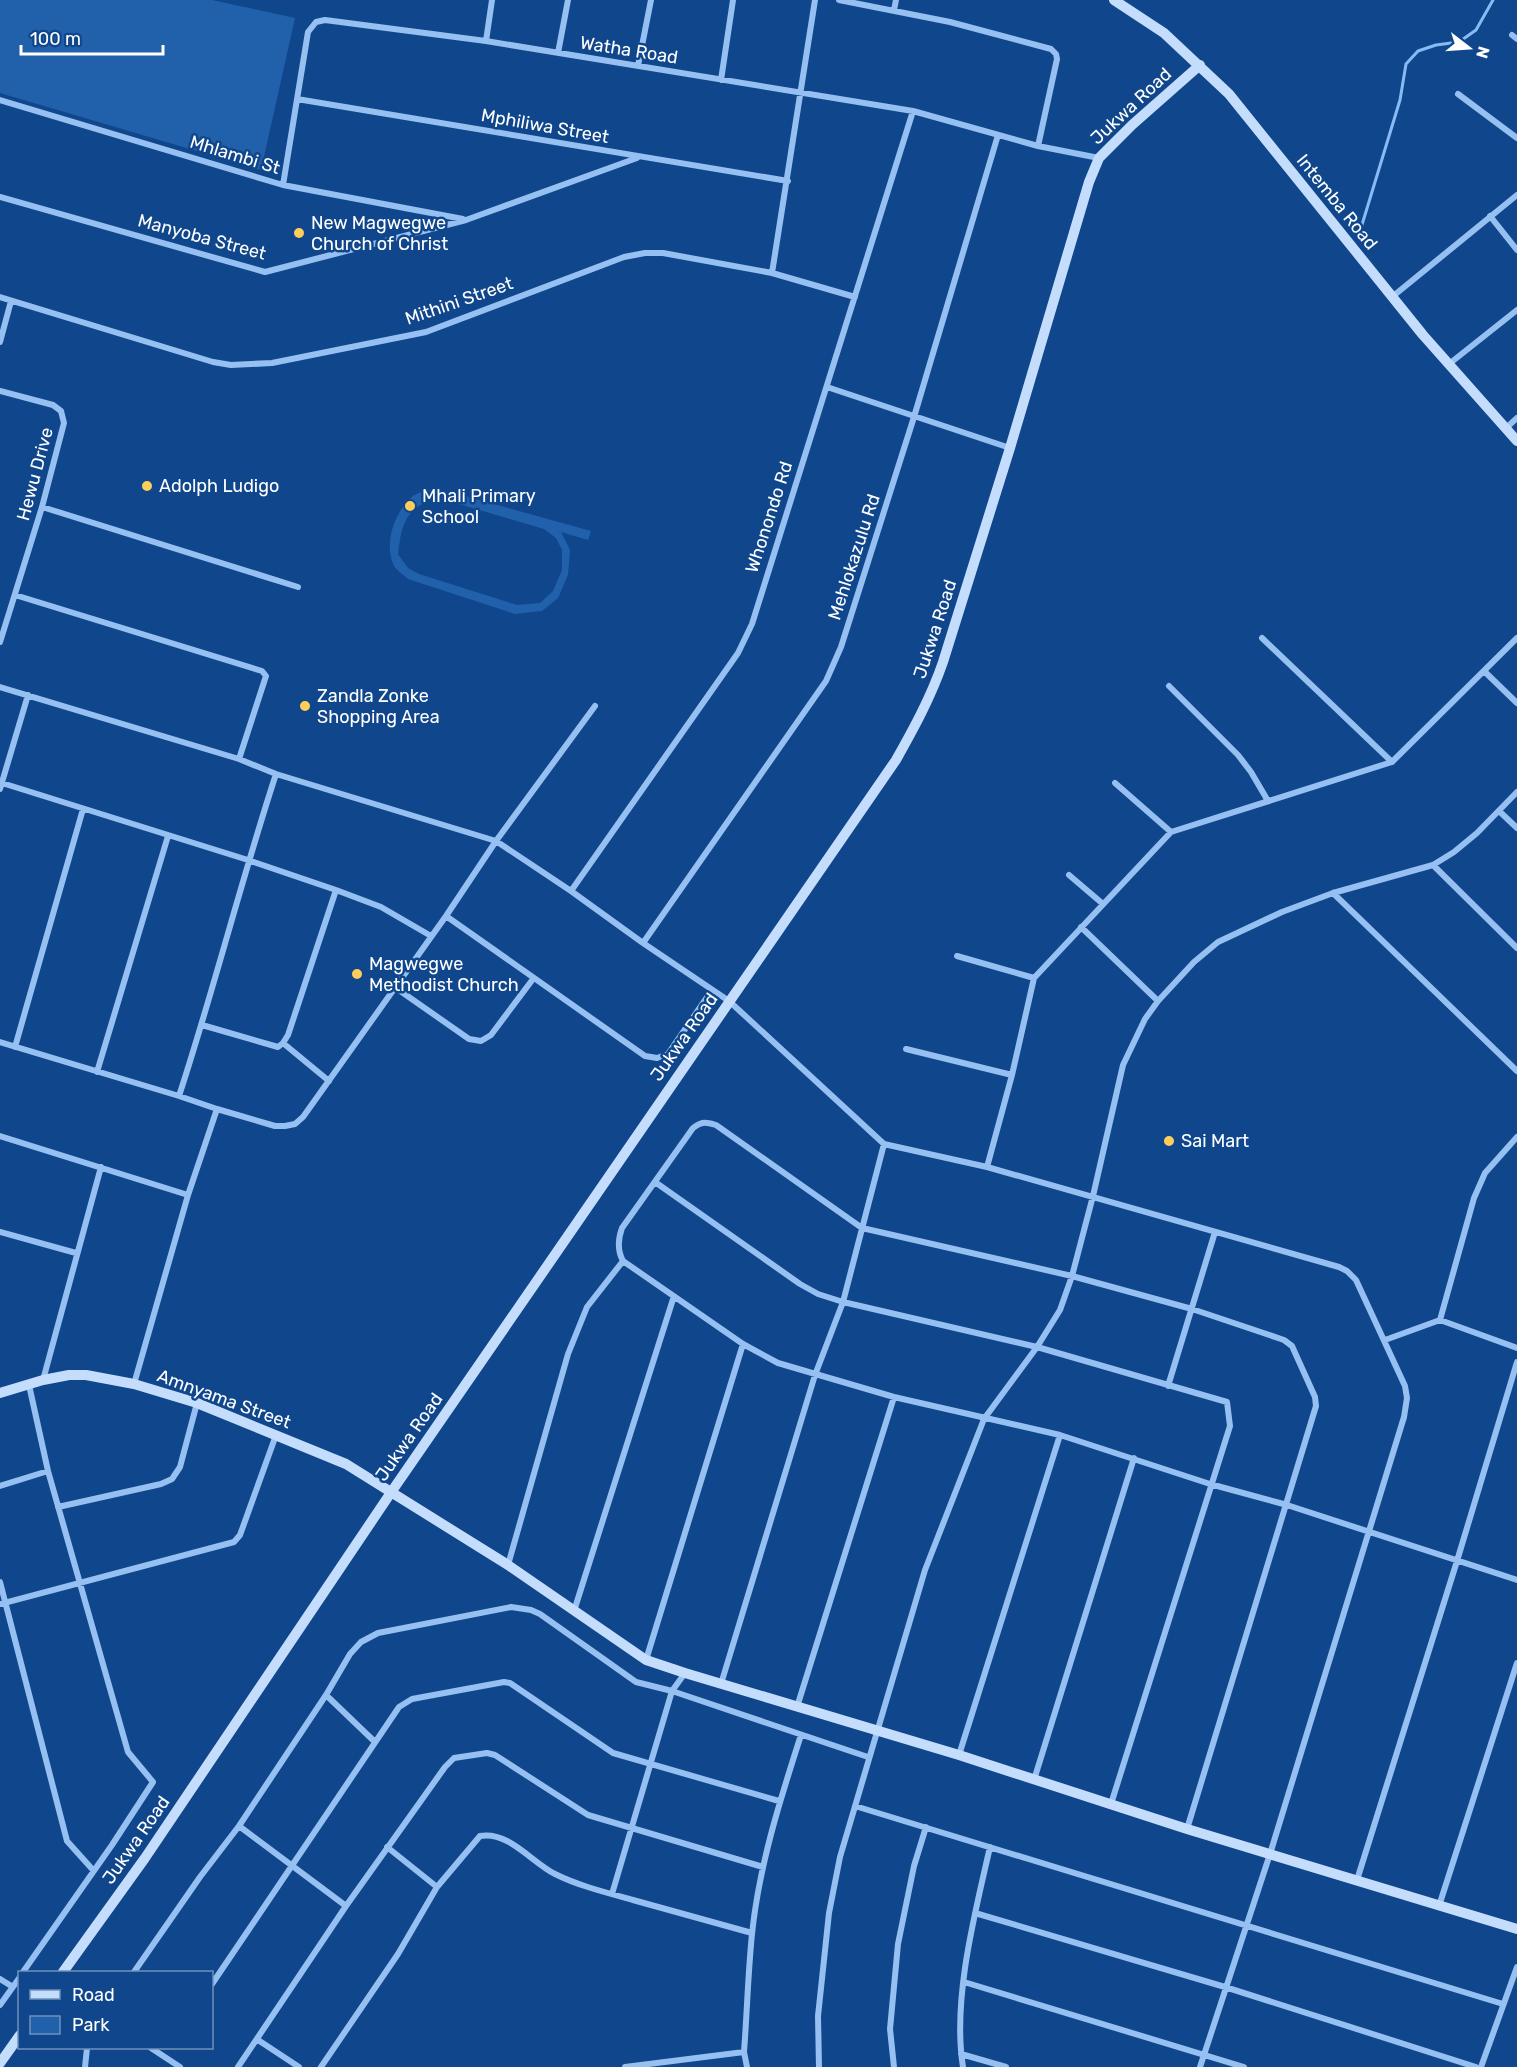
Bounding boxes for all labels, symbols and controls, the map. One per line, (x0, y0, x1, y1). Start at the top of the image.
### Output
scale bar (21, 18, 164, 56)
north arrow (1439, 18, 1499, 78)
text: 100 m (30, 28, 81, 50)
street label: Watha Road (578, 31, 680, 69)
text: N (1472, 44, 1494, 61)
street label: Jukwa Road (1086, 63, 1176, 149)
street label: Mphiliwa Street (479, 104, 611, 148)
street label: Mhlambi St (187, 131, 283, 179)
street label: Intemba Road (1292, 150, 1382, 254)
street label: Manyoba Street (135, 209, 269, 265)
place label: New Magwegwe Church of Christ (311, 212, 448, 255)
marker: New Magwegwe Church of Christ (292, 226, 306, 240)
street label: Mithini Street (402, 272, 516, 330)
street label: Hewu Drive (12, 425, 58, 523)
street label: Whonondo Rd (741, 459, 797, 575)
place label: Adolph Ludigo (159, 475, 279, 497)
marker: Adolph Ludigo (140, 479, 154, 493)
place label: Mhali Primary School (422, 485, 536, 528)
street label: Mehlokazulu Rd (823, 491, 885, 623)
marker: Mhali Primary School (403, 499, 417, 513)
street label: Jukwa Road (909, 577, 961, 681)
place label: Zandla Zonke Shopping Area (317, 685, 440, 728)
marker: Zandla Zonke Shopping Area (298, 699, 312, 713)
place label: Magwegwe Methodist Church (369, 953, 519, 996)
marker: Magwegwe Methodist Church (350, 967, 364, 981)
street label: Jukwa Road (646, 989, 722, 1085)
place label: Sai Mart (1181, 1130, 1249, 1152)
marker: Sai Mart (1162, 1134, 1176, 1148)
street label: Amnyama Street (154, 1365, 294, 1433)
street label: Jukwa Road (371, 1389, 447, 1485)
street label: Jukwa Road (98, 1792, 174, 1888)
legend (18, 1971, 213, 2049)
text: Road (72, 1984, 115, 2006)
text: Park (72, 2014, 110, 2036)

